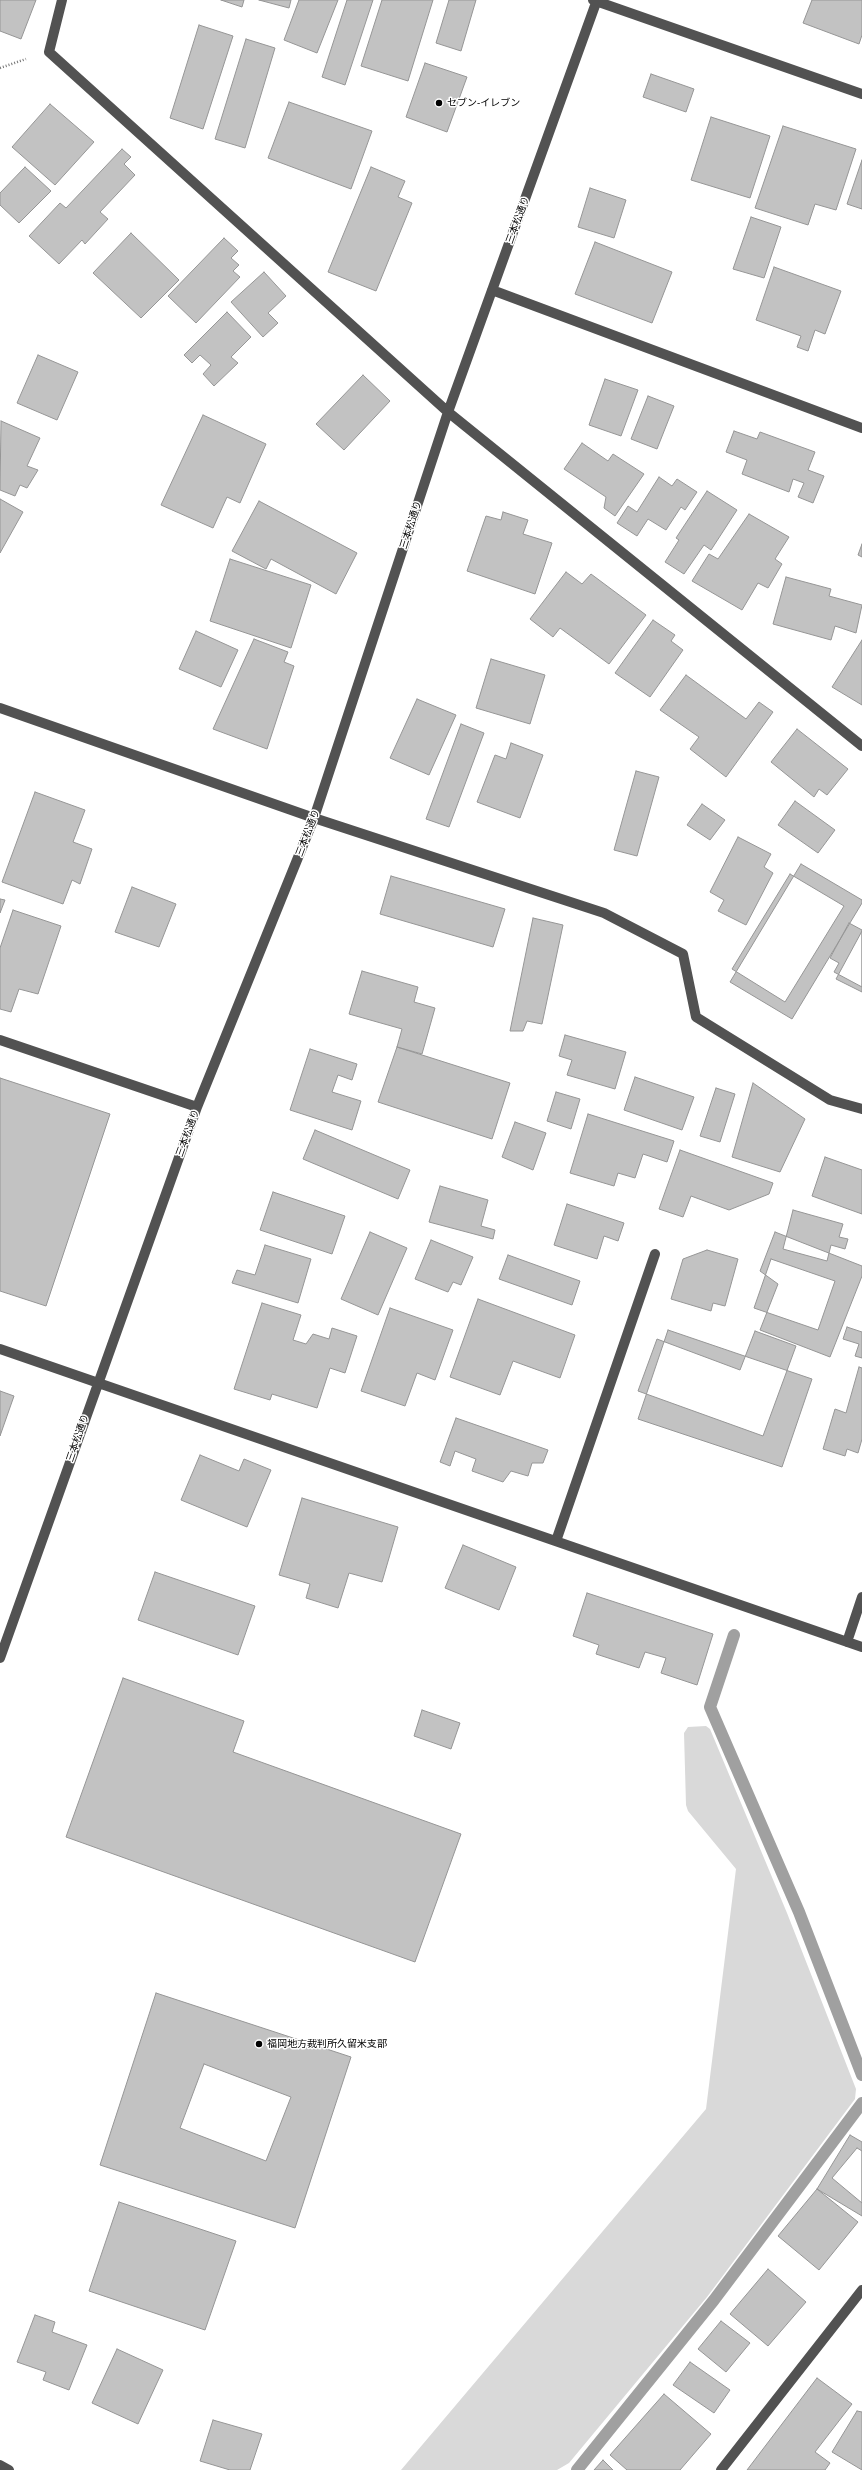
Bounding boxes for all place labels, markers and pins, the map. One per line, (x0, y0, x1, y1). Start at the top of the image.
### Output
place label: セブン-イレブン (447, 97, 520, 109)
marker: セブン-イレブン (434, 98, 444, 108)
place label: 福岡地方裁判所久留米支部 (267, 2038, 387, 2050)
marker: 福岡地方裁判所久留米支部 (254, 2039, 264, 2049)

